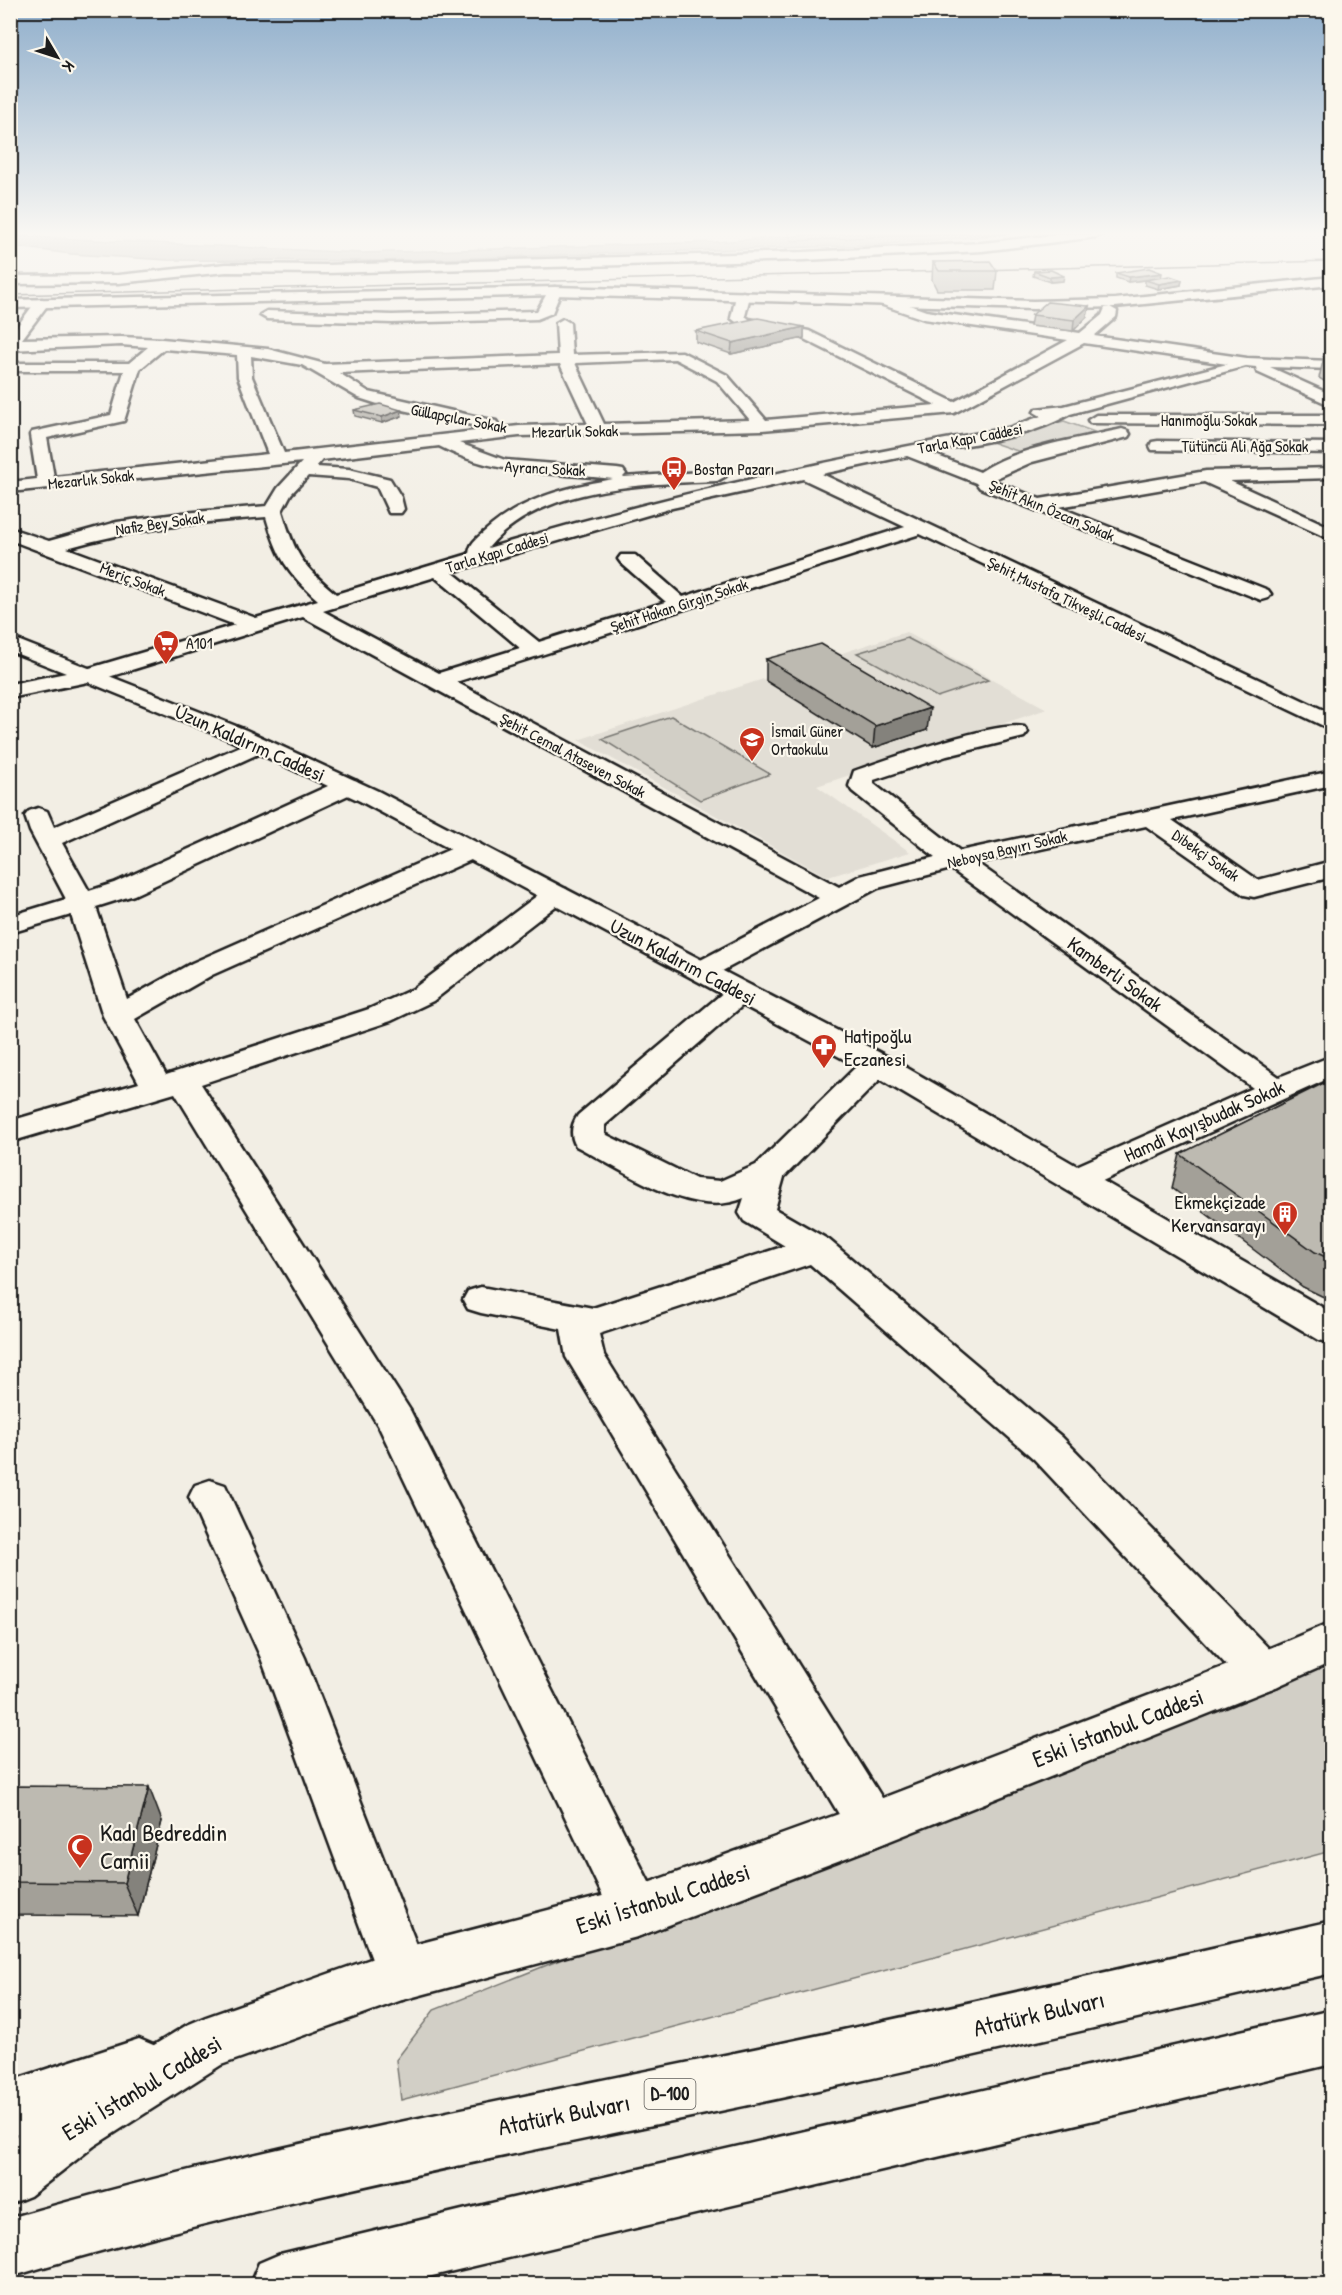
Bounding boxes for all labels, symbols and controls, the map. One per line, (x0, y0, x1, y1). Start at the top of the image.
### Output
north arrow (27, 27, 87, 87)
text: K (57, 56, 80, 77)
street label: Güllapçılar Sokak (409, 398, 509, 438)
street label: Hanımoğlu Sokak (1161, 409, 1258, 431)
street label: Tarla Kapı Caddesi (916, 417, 1024, 459)
street label: Mezarlık Sokak (531, 419, 619, 443)
street label: Tütüncü Ali Ağa Sokak (1182, 435, 1309, 457)
bus stop icon: Bostan Pazarı (659, 454, 689, 492)
street label: Ayrancı Sokak (504, 455, 586, 481)
place label: Bostan Pazarı (694, 458, 774, 480)
street label: Mezarlık Sokak (47, 463, 136, 494)
street label: Şehit Akın Özcan Sokak (986, 474, 1119, 547)
street label: Nafiz Bey Sokak (114, 506, 206, 540)
street label: Tarla Kapı Caddesi (443, 526, 551, 578)
street label: Şehit Mustafa Tikveşli Caddesi (984, 551, 1150, 647)
street label: Meriç Sokak (97, 556, 169, 602)
street label: Şehit Hakan Girgin Sokak (608, 572, 751, 638)
supermarket icon: A101 (151, 628, 181, 666)
place label: A101 (186, 632, 213, 654)
street label: Uzun Kaldırım Caddesi (171, 697, 330, 788)
street label: Şehit Cemal Ataseven Sokak (496, 707, 650, 803)
place label: İsmail Güner Ortaokulu (771, 720, 843, 760)
school or university icon: İsmail Güner Ortaokulu (737, 725, 767, 763)
street label: Neboysa Bayırı Sokak (945, 824, 1069, 873)
street label: Dibekçi Sokak (1168, 824, 1244, 886)
street label: Uzun Kaldırım Caddesi (605, 912, 761, 1012)
street label: Kamberli Sokak (1062, 930, 1168, 1017)
place label: Hatipoğlu Eczanesi (844, 1022, 911, 1072)
pharmacy icon: Hatipoğlu Eczanesi (809, 1032, 839, 1070)
street label: Hamdi Kayışbudak Sokak (1119, 1073, 1288, 1168)
place label: Ekmekçizade Kervansarayı (1171, 1188, 1266, 1238)
building icon: Ekmekçizade Kervansarayı (1270, 1199, 1300, 1237)
street label: Eski İstanbul Caddesi (1027, 1680, 1208, 1774)
place label: Kadı Bedreddin Camii (100, 1816, 227, 1876)
mosque icon: Kadı Bedreddin Camii (65, 1832, 95, 1870)
street label: Eski İstanbul Caddesi (572, 1855, 754, 1941)
street label: Atatürk Bulvarı (970, 1982, 1108, 2044)
street label: Eski İstanbul Caddesi (56, 2027, 227, 2147)
road number: D-100 (644, 2079, 696, 2109)
street label: Atatürk Bulvarı (495, 2086, 633, 2142)

